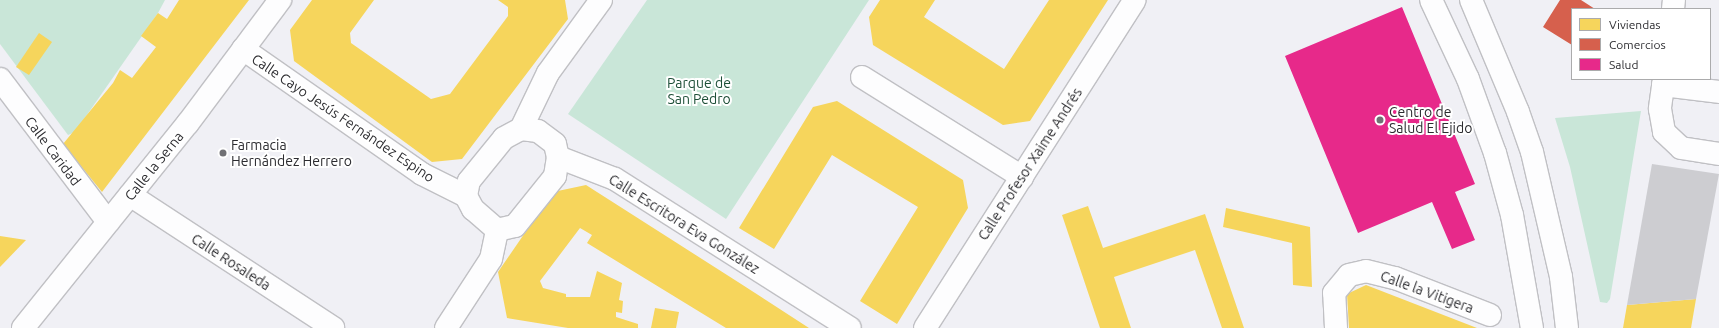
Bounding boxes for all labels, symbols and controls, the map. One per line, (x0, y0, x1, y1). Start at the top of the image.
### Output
legend (1571, 8, 1711, 80)
text: Viviendas (1609, 18, 1661, 31)
text: Comercios (1609, 38, 1666, 51)
street label: Calle Cayo Jesús Fernández Espino (248, 50, 438, 186)
text: Salud (1609, 58, 1638, 71)
park label: Parque de San Pedro (667, 75, 731, 108)
street label: Calle Profesor Xaime Andrés (974, 85, 1086, 243)
place label: Centro de Salud El Ejido (1389, 104, 1472, 136)
street label: Calle Caridad (22, 113, 84, 189)
marker: Centro de Salud El Ejido (1374, 114, 1386, 126)
street label: Calle la Serna (121, 128, 187, 204)
place label: Farmacia Hernández Herrero (231, 137, 352, 170)
marker: Farmacia Hernández Herrero (218, 148, 228, 158)
street label: Calle Escritora Eva González (606, 171, 762, 277)
street label: Calle Rosaleda (188, 230, 274, 294)
street label: Calle la Vitigera (1378, 267, 1476, 317)

